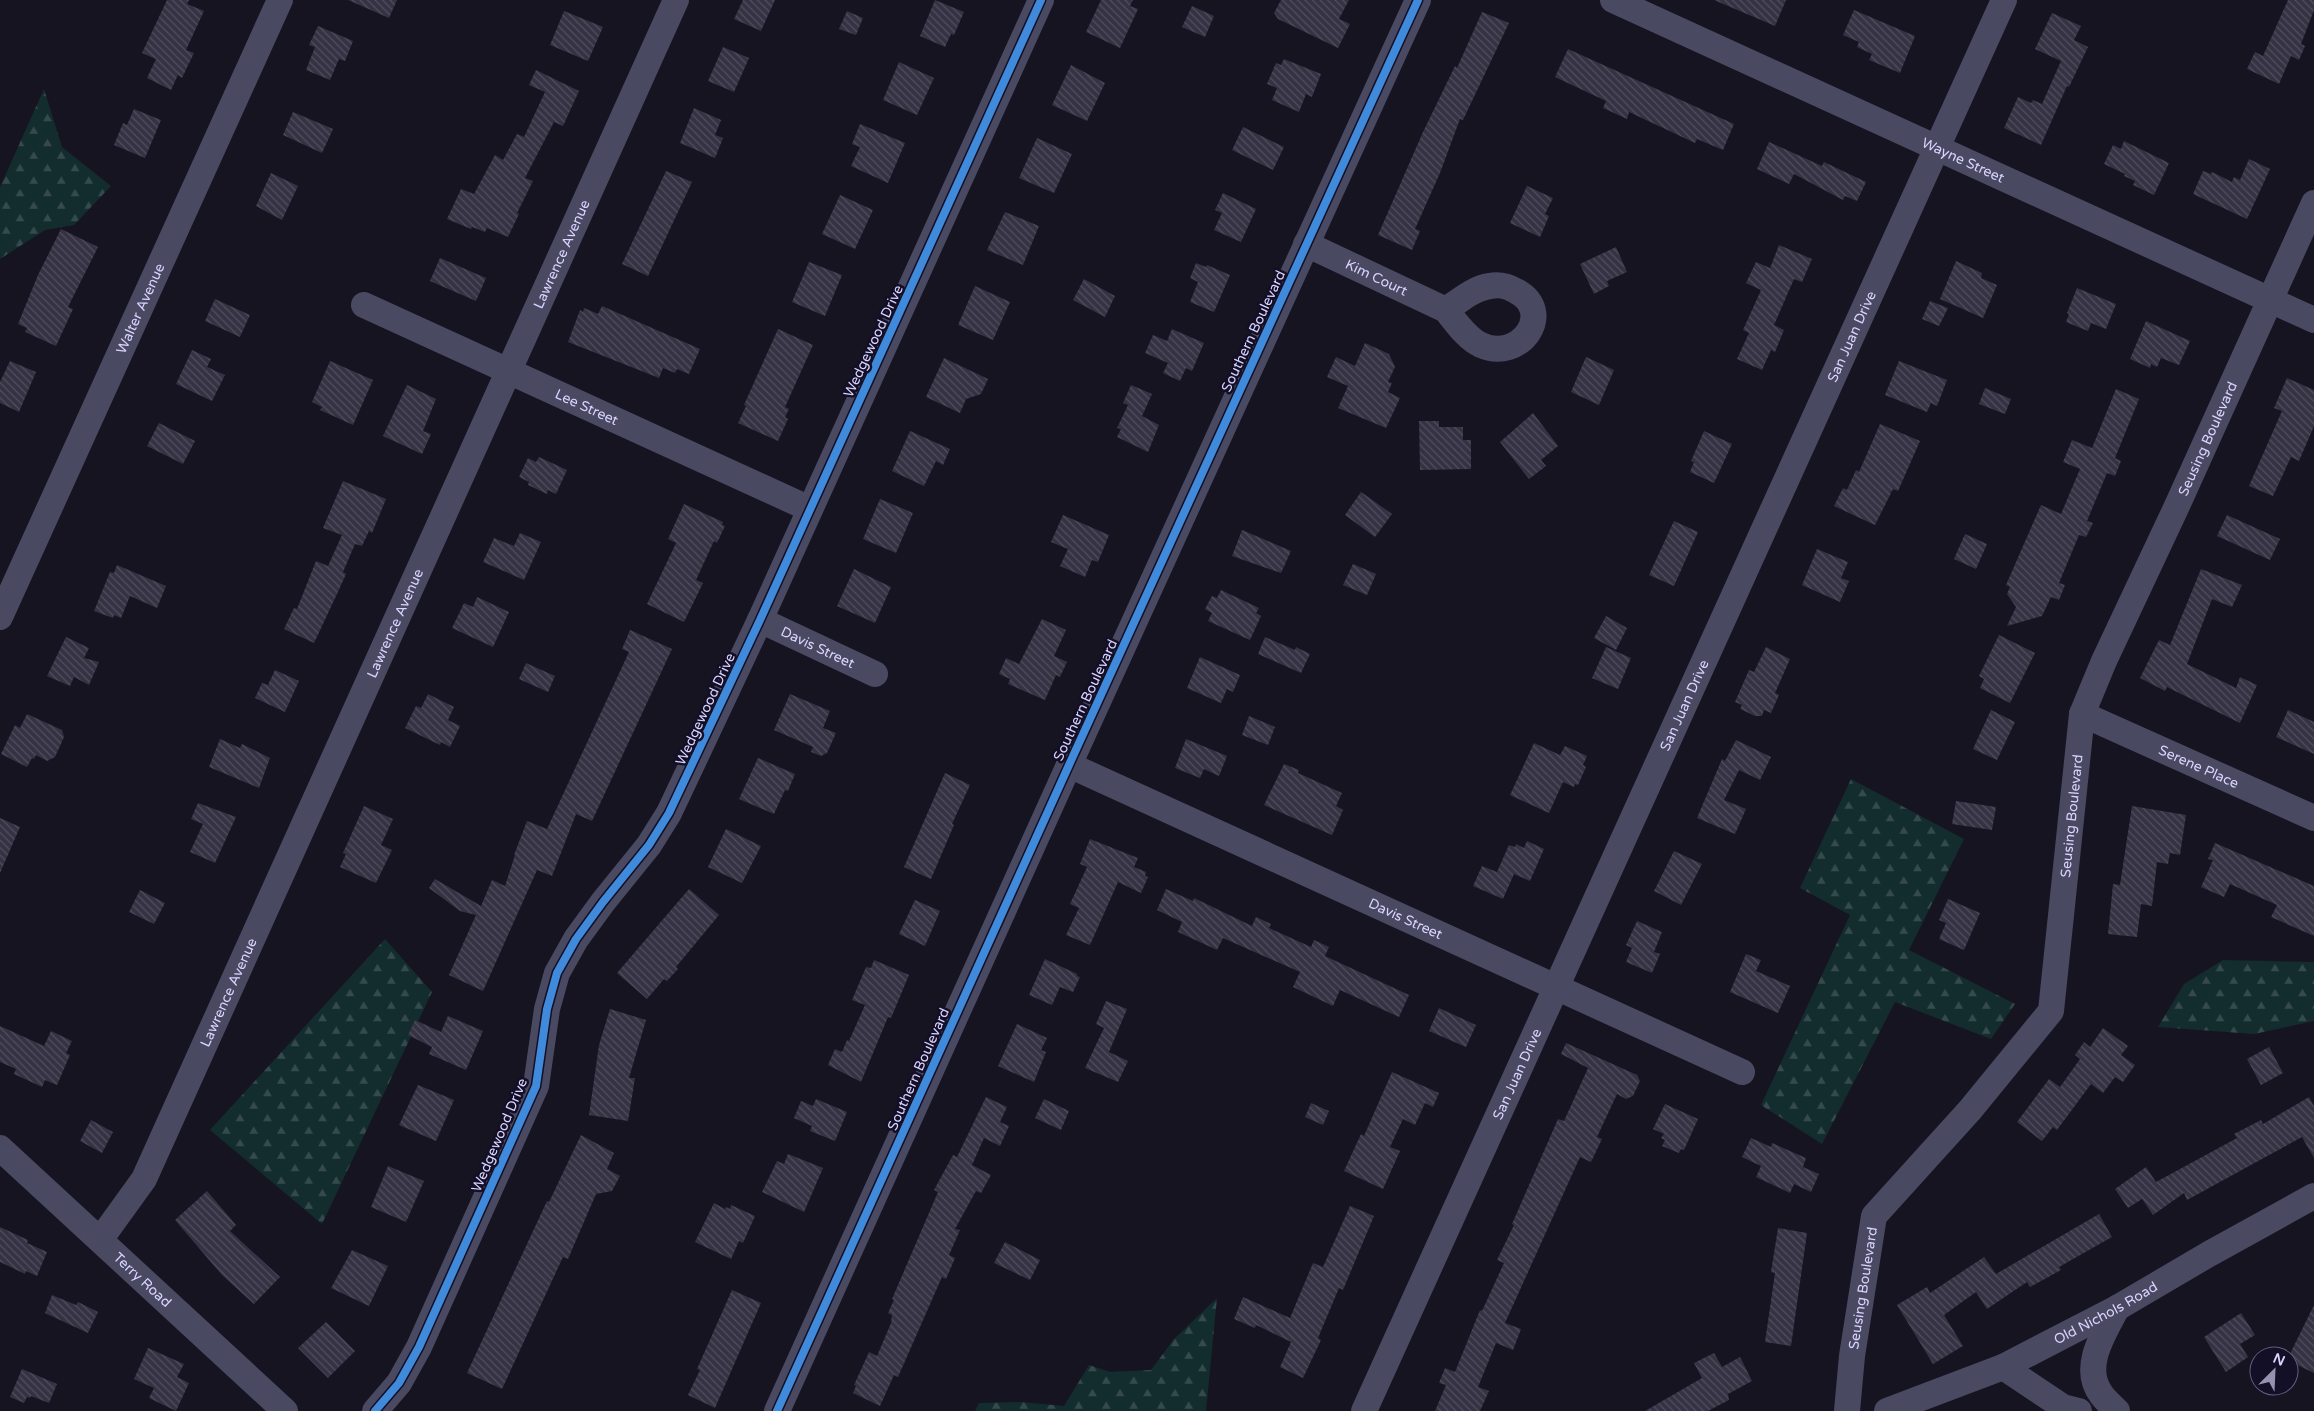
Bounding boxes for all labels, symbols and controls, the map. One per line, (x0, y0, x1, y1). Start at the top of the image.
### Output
street label: Wayne Street (1919, 134, 2008, 187)
street label: Lawrence Avenue (530, 197, 594, 311)
street label: Kim Court (1343, 256, 1411, 300)
street label: Walter Avenue (113, 261, 168, 356)
street label: Southern Boulevard (1218, 268, 1289, 395)
street label: Wedgewood Drive (840, 282, 907, 400)
street label: San Juan Drive (1824, 288, 1880, 385)
street label: Seusing Boulevard (2175, 379, 2241, 499)
street label: Lee Street (552, 386, 621, 429)
street label: Lawrence Avenue (363, 566, 427, 681)
street label: Davis Street (778, 623, 858, 673)
street label: Southern Boulevard (1050, 637, 1121, 764)
street label: Wedgewood Drive (672, 650, 739, 768)
street label: San Juan Drive (1657, 657, 1713, 754)
street label: Serene Place (2156, 742, 2241, 792)
street label: Seusing Boulevard (2057, 754, 2087, 878)
street label: Davis Street (1366, 895, 1446, 944)
street label: Lawrence Avenue (197, 935, 261, 1050)
street label: Southern Boulevard (884, 1005, 953, 1133)
street label: San Juan Drive (1489, 1026, 1545, 1123)
street label: Wedgewood Drive (468, 1076, 531, 1195)
street label: Seusing Boulevard (1845, 1226, 1881, 1351)
street label: Terry Road (110, 1249, 175, 1311)
street label: Old Nichols Road (2051, 1278, 2161, 1348)
north arrow (2249, 1346, 2299, 1396)
text: N (2270, 1350, 2288, 1370)

